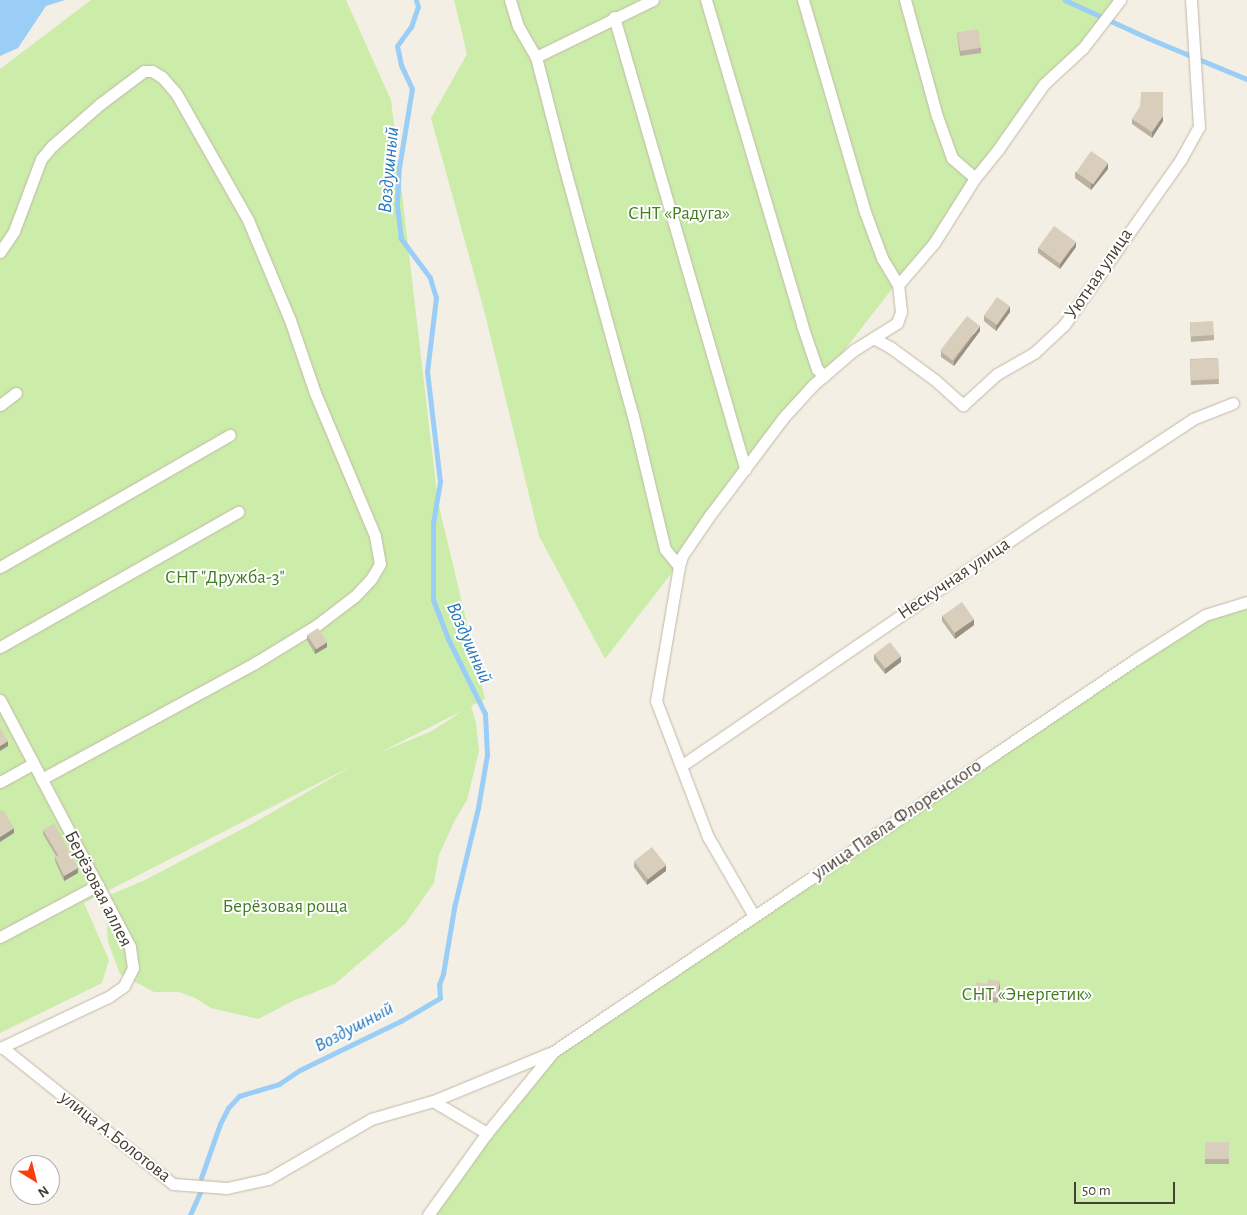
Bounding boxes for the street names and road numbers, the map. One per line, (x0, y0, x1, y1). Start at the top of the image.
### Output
street label: Уютная улица (1060, 224, 1138, 324)
street label: Нескучная улица (893, 533, 1015, 625)
street label: улица Павла Флоренского (808, 755, 986, 885)
street label: Берёзовая аллея (59, 827, 137, 951)
street label: улица А.Болотова (55, 1087, 175, 1187)

